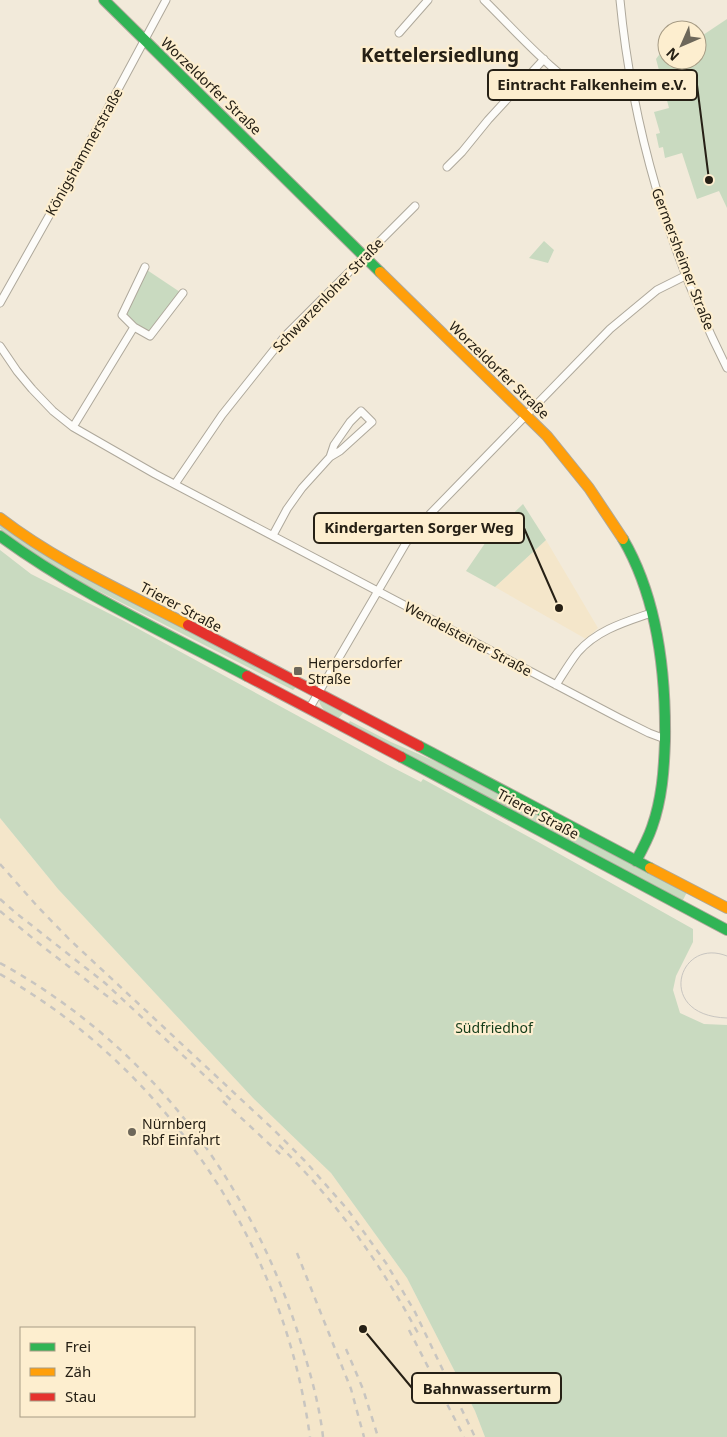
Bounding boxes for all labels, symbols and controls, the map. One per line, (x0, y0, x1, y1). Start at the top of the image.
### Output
north arrow (657, 20, 707, 70)
street label: Worzeldorfer Straße (157, 33, 266, 139)
district label: Kettelersiedlung (361, 42, 519, 68)
text: N (662, 44, 683, 65)
callout: Eintracht Falkenheim e.V. (488, 70, 697, 100)
text: Eintracht Falkenheim e.V. (497, 74, 687, 94)
street label: Königshammerstraße (41, 85, 127, 219)
street label: Germersheimer Straße (648, 185, 719, 333)
street label: Schwarzenloher Straße (268, 233, 387, 356)
street label: Worzeldorfer Straße (445, 317, 554, 423)
callout: Kindergarten Sorger Weg (314, 513, 524, 543)
text: Kindergarten Sorger Weg (324, 517, 514, 537)
street label: Trierer Straße (137, 577, 226, 636)
street label: Wendelsteiner Straße (401, 597, 535, 680)
place label: Herpersdorfer Straße (308, 653, 403, 688)
marker: Herpersdorfer Straße (292, 665, 304, 677)
street label: Trierer Straße (494, 784, 583, 843)
park label: Südfriedhof (455, 1018, 534, 1037)
place label: Nürnberg Rbf Einfahrt (142, 1114, 220, 1149)
marker: Nürnberg Rbf Einfahrt (126, 1126, 138, 1138)
legend (20, 1327, 195, 1417)
text: Frei (65, 1336, 91, 1356)
text: Zäh (65, 1361, 91, 1381)
callout: Bahnwasserturm (412, 1373, 561, 1403)
text: Bahnwasserturm (423, 1378, 551, 1398)
text: Stau (65, 1386, 96, 1406)

